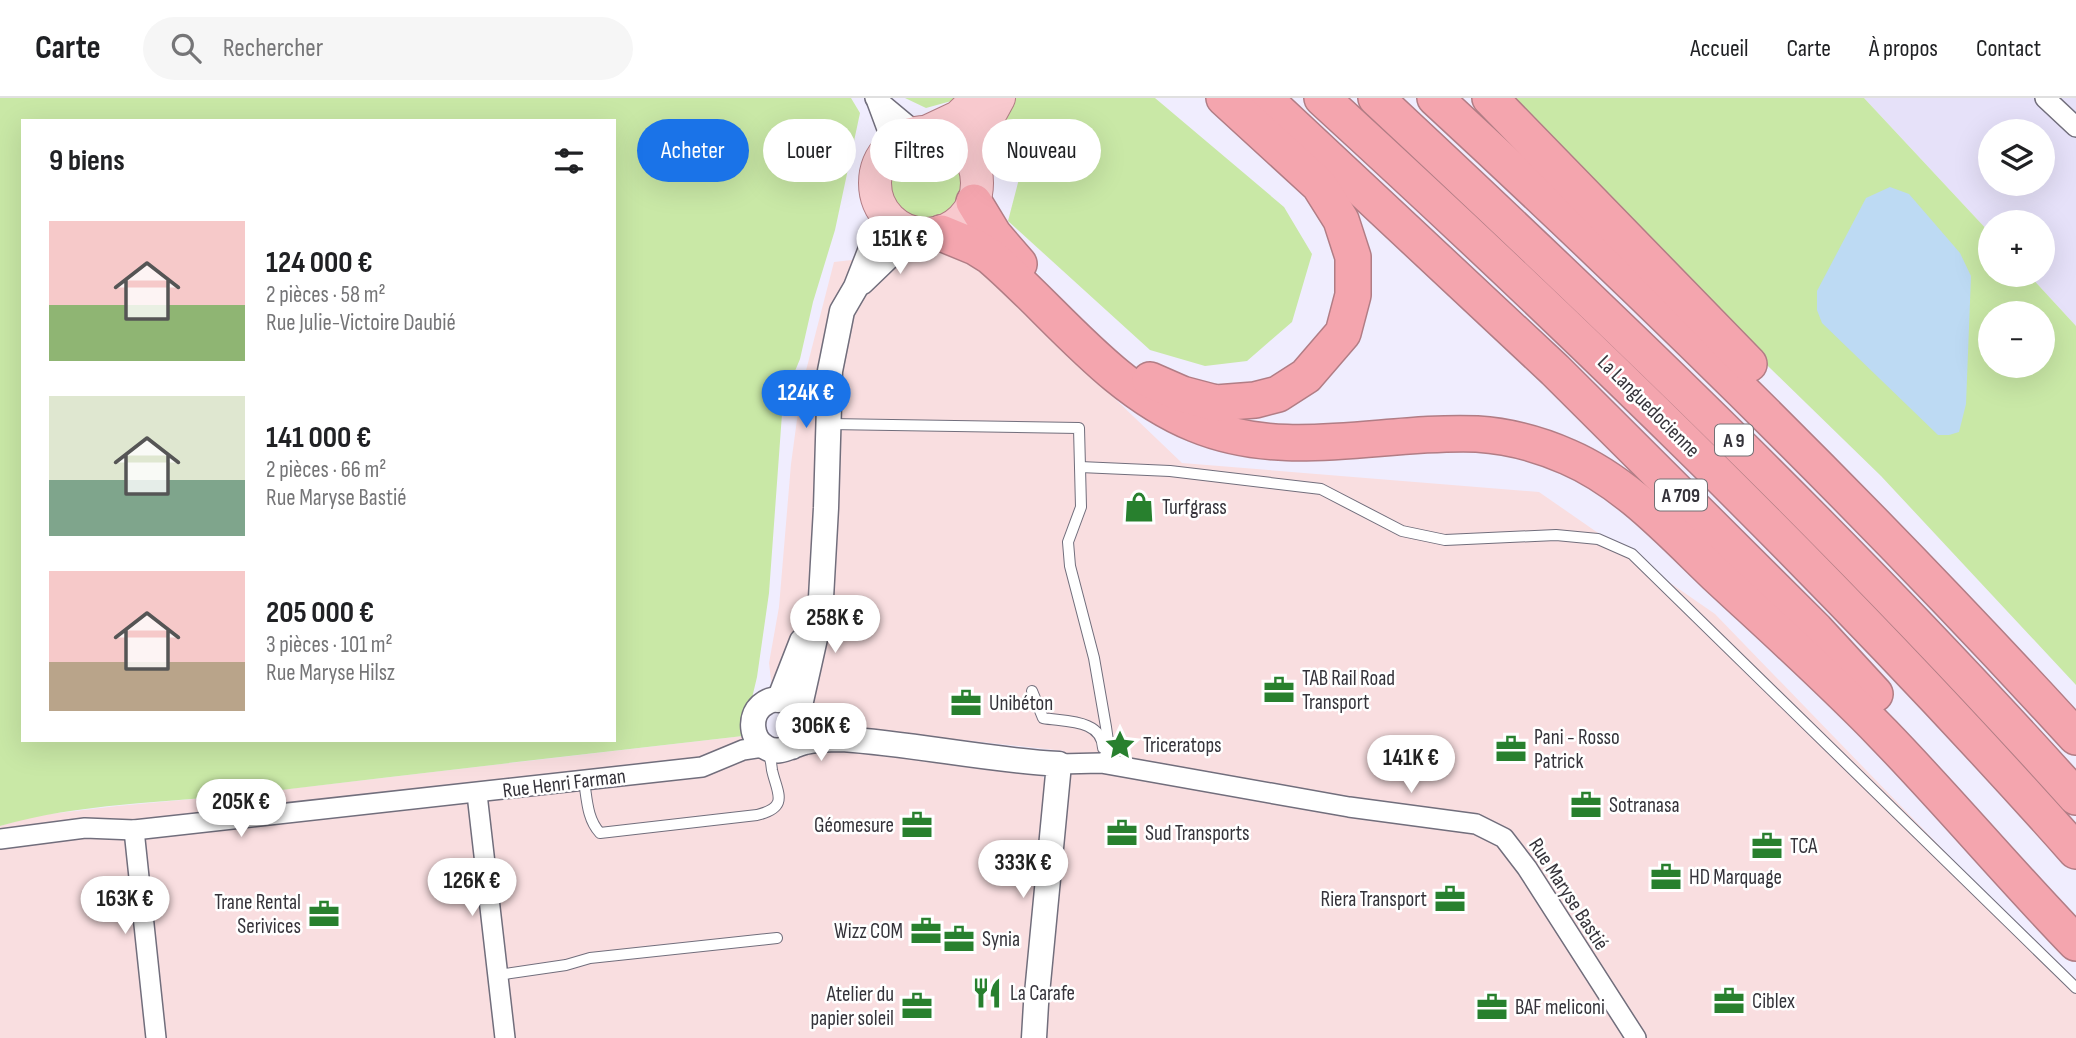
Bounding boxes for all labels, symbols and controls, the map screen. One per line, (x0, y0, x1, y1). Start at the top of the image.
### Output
search box (143, 17, 633, 80)
text: Carte (35, 28, 101, 68)
icon: search (167, 29, 205, 67)
text: Rechercher (223, 33, 323, 64)
text: Accueil (1690, 34, 1749, 63)
text: Carte (1787, 34, 1831, 63)
text: À propos (1869, 34, 1938, 63)
text: Contact (1976, 34, 2041, 63)
chip: Acheter (637, 119, 749, 182)
chip: Louer (763, 119, 856, 182)
chip: Filtres (870, 119, 968, 182)
chip: Nouveau (982, 119, 1101, 182)
map controls (1978, 119, 2055, 378)
button: layers (1978, 119, 2055, 196)
icon: filters (550, 142, 588, 180)
text: 9 biens (49, 143, 125, 179)
button: + (1978, 210, 2055, 287)
pin: 151K € (843, 216, 957, 276)
text: 151K € (872, 225, 928, 253)
text: 124 000 € (266, 245, 373, 281)
icon: home (105, 249, 189, 333)
text: 2 pièces · 58 m² (266, 281, 386, 309)
button: − (1978, 301, 2055, 378)
text: Rue Julie-Victoire Daubié (266, 309, 456, 337)
street label: La Languedocienne (1592, 350, 1705, 463)
pin: 124K € (749, 370, 863, 430)
text: 124K € (778, 379, 834, 407)
text: 141 000 € (266, 420, 371, 456)
icon: home (105, 424, 189, 508)
road number: A 9 (1715, 424, 1753, 456)
text: 2 pièces · 66 m² (266, 456, 386, 484)
road number: A 709 (1655, 480, 1707, 510)
text: Rue Maryse Bastié (266, 484, 406, 512)
shop icon: Turfgrass (1122, 490, 1156, 524)
place label: Turfgrass (1162, 495, 1227, 520)
text: 205 000 € (266, 595, 374, 631)
pin: 258K € (778, 596, 892, 655)
icon: home (105, 599, 189, 683)
text: 258K € (806, 604, 864, 632)
text: 3 pièces · 101 m² (266, 631, 393, 659)
text: Rue Maryse Hilsz (266, 659, 395, 687)
place label: TAB Rail Road Transport (1302, 666, 1395, 715)
office icon: TAB Rail Road Transport (1262, 673, 1296, 707)
office icon: Unibéton (949, 686, 983, 720)
place label: Unibéton (989, 691, 1053, 716)
pin: 306K € (764, 704, 878, 763)
text: 306K € (792, 712, 850, 740)
place label: Pani - Rosso Patrick (1534, 725, 1620, 774)
place icon: Triceratops (1103, 728, 1137, 762)
office icon: Pani - Rosso Patrick (1494, 732, 1528, 766)
place label: Triceratops (1143, 733, 1222, 758)
pin: 141K € (1354, 736, 1468, 795)
text: 141K € (1383, 744, 1439, 772)
street label: Rue Henri Farman (501, 764, 627, 803)
pin: 205K € (184, 780, 298, 839)
text: 205K € (212, 788, 270, 816)
office icon: Sotranasa (1569, 788, 1603, 822)
place label: Sotranasa (1609, 793, 1680, 818)
office icon: Géomesure (900, 808, 934, 842)
place label: Géomesure (814, 813, 894, 838)
office icon: Sud Transports (1105, 816, 1139, 850)
place label: Sud Transports (1145, 821, 1250, 846)
office icon: TCA (1750, 829, 1784, 863)
street label: Rue Maryse Bastié (1523, 834, 1614, 955)
place label: TCA (1790, 834, 1818, 859)
pin: 333K € (966, 840, 1080, 900)
text: 333K € (994, 849, 1052, 877)
pin: 126K € (415, 858, 529, 918)
office icon: HD Marquage (1649, 860, 1683, 894)
place label: HD Marquage (1689, 865, 1782, 890)
text: 126K € (444, 867, 500, 895)
pin: 163K € (68, 876, 182, 936)
office icon: Riera Transport (1433, 882, 1467, 916)
text: 163K € (97, 885, 153, 913)
place label: Riera Transport (1320, 887, 1427, 912)
place label: Trane Rental Serivices (214, 890, 301, 939)
office icon: Trane Rental Serivices (307, 897, 341, 931)
office icon: Wizz COM (909, 914, 943, 948)
place label: Wizz COM (834, 919, 903, 944)
office icon: Synia (942, 922, 976, 956)
place label: Synia (982, 927, 1020, 952)
restaurant icon: La Carafe (970, 976, 1004, 1010)
place label: La Carafe (1010, 981, 1075, 1006)
place label: Atelier du papier soleil (810, 982, 894, 1031)
office icon: Ciblex (1712, 984, 1746, 1018)
office icon: Atelier du papier soleil (900, 989, 934, 1023)
place label: Ciblex (1752, 989, 1795, 1014)
office icon: BAF meliconi (1475, 990, 1509, 1024)
place label: BAF meliconi (1515, 995, 1605, 1020)

